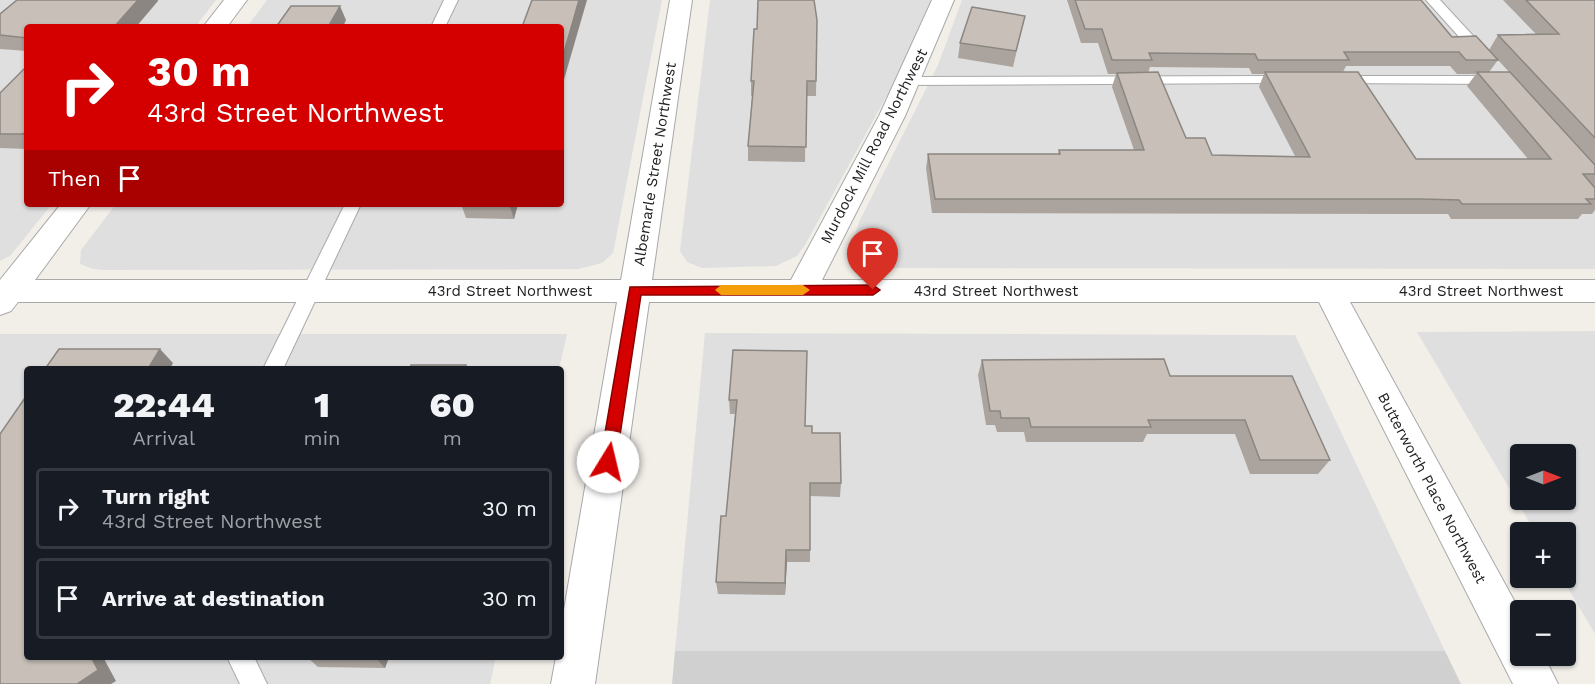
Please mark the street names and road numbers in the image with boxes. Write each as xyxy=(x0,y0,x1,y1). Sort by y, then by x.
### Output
street label: Murdock Mill Road Northwest xyxy=(817,45,931,246)
street label: Albemarle Street Northwest xyxy=(630,60,680,267)
street label: 43rd Street Northwest xyxy=(428,282,593,300)
street label: 43rd Street Northwest xyxy=(914,282,1079,300)
street label: 43rd Street Northwest xyxy=(1399,282,1564,300)
street label: Butterworth Place Northwest xyxy=(1374,389,1490,587)

